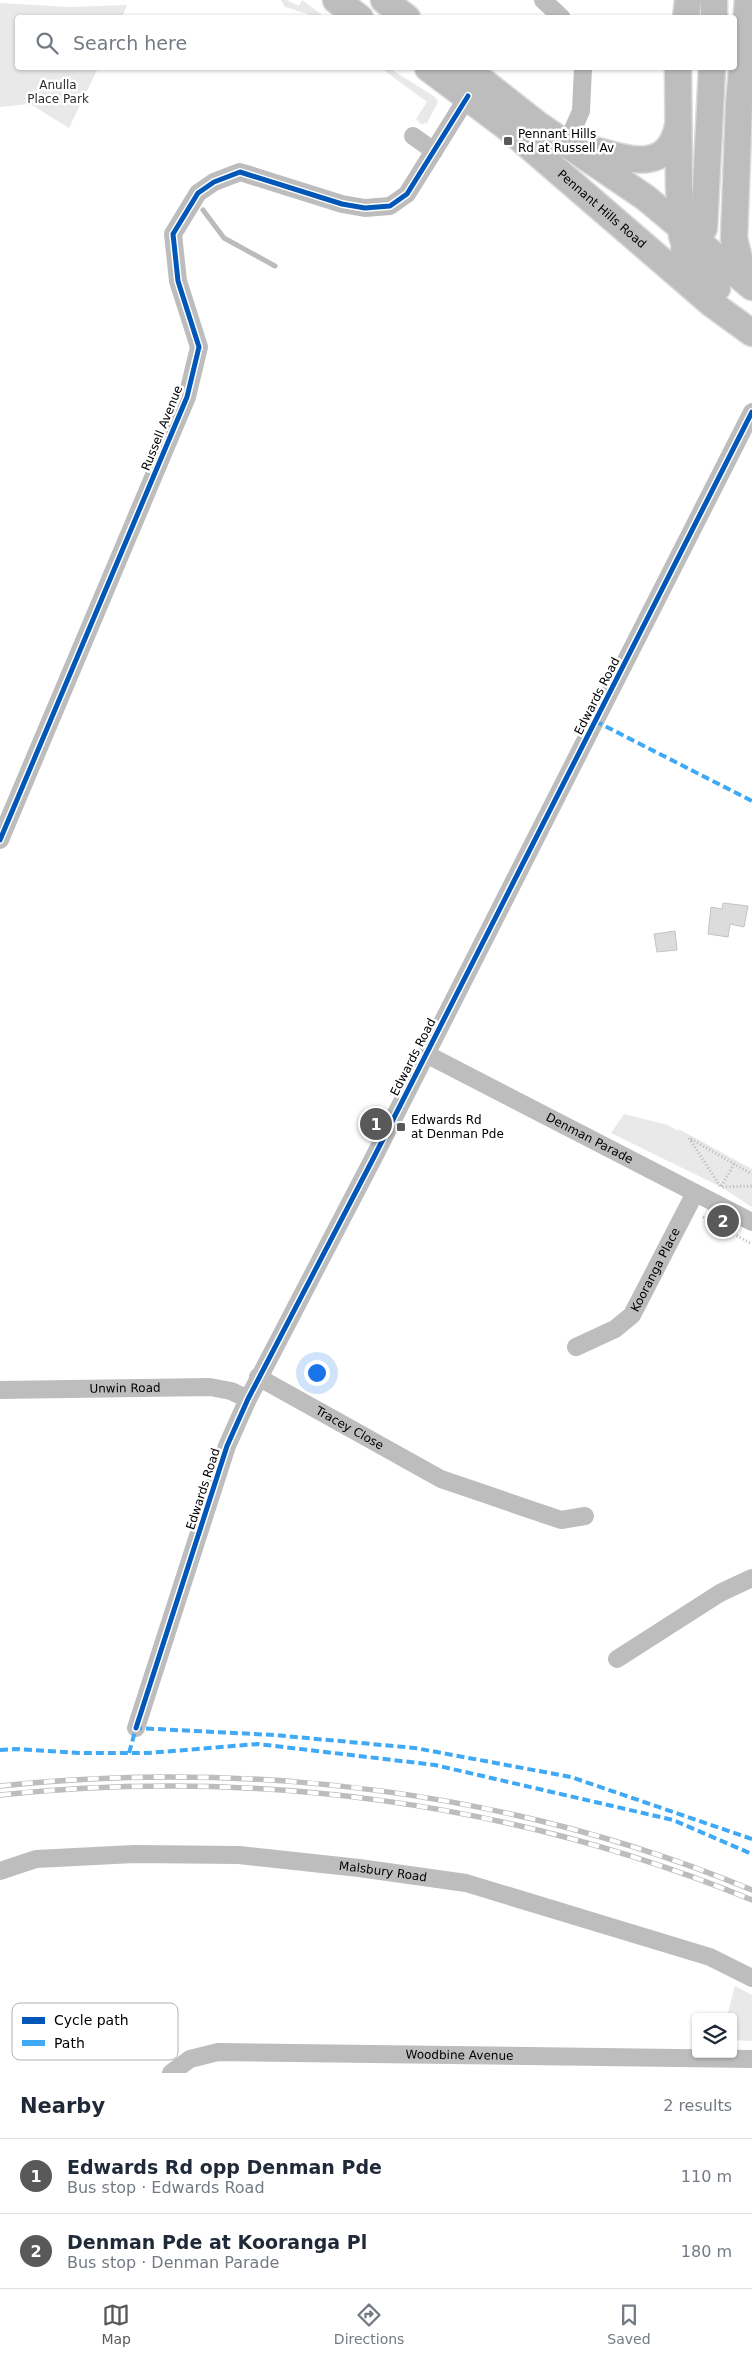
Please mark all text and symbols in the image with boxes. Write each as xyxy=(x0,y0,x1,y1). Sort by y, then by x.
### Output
search box xyxy=(15,15,737,70)
icon: search xyxy=(33,29,61,57)
text: Search here xyxy=(73,32,187,54)
park label: Anulla Place Park xyxy=(27,78,89,106)
place label: Pennant Hills Rd at Russell Av xyxy=(518,127,614,155)
marker: Pennant Hills Rd at Russell Av xyxy=(502,135,514,147)
street label: Pennant Hills Road xyxy=(555,167,649,251)
street label: Russell Avenue xyxy=(139,383,185,473)
street label: Edwards Road xyxy=(571,655,623,737)
street label: Edwards Road xyxy=(387,1016,439,1098)
pin: 1 xyxy=(360,1105,392,1143)
street label: Denman Parade xyxy=(544,1110,635,1167)
place label: Edwards Rd at Denman Pde xyxy=(411,1113,504,1141)
marker: Edwards Rd at Denman Pde xyxy=(395,1121,407,1133)
pin: 2 xyxy=(707,1202,739,1240)
street label: Kooranga Place xyxy=(628,1225,683,1314)
your location xyxy=(304,1360,330,1386)
street label: Unwin Road xyxy=(89,1381,161,1396)
street label: Tracey Close xyxy=(312,1403,386,1453)
street label: Edwards Road xyxy=(183,1446,223,1532)
street label: Malsbury Road xyxy=(338,1859,428,1884)
legend xyxy=(12,2003,178,2060)
text: Cycle path xyxy=(54,2012,129,2028)
map controls xyxy=(692,2013,737,2058)
button: layers xyxy=(692,2013,737,2058)
text: Path xyxy=(54,2035,85,2051)
street label: Woodbine Avenue xyxy=(405,2047,514,2063)
text: Nearby xyxy=(20,2094,105,2118)
text: 2 results xyxy=(663,2096,732,2115)
text: Edwards Rd opp Denman Pde xyxy=(67,2156,382,2178)
text: 1 xyxy=(30,2167,42,2186)
text: 110 m xyxy=(681,2167,732,2186)
text: Bus stop · Edwards Road xyxy=(67,2178,265,2197)
text: Denman Pde at Kooranga Pl xyxy=(67,2231,367,2253)
text: 2 xyxy=(30,2242,42,2261)
text: 180 m xyxy=(681,2242,732,2261)
text: Bus stop · Denman Parade xyxy=(67,2253,279,2272)
tab: Map xyxy=(101,2301,131,2347)
tab: Directions xyxy=(334,2301,404,2347)
tab: Saved xyxy=(607,2301,651,2347)

